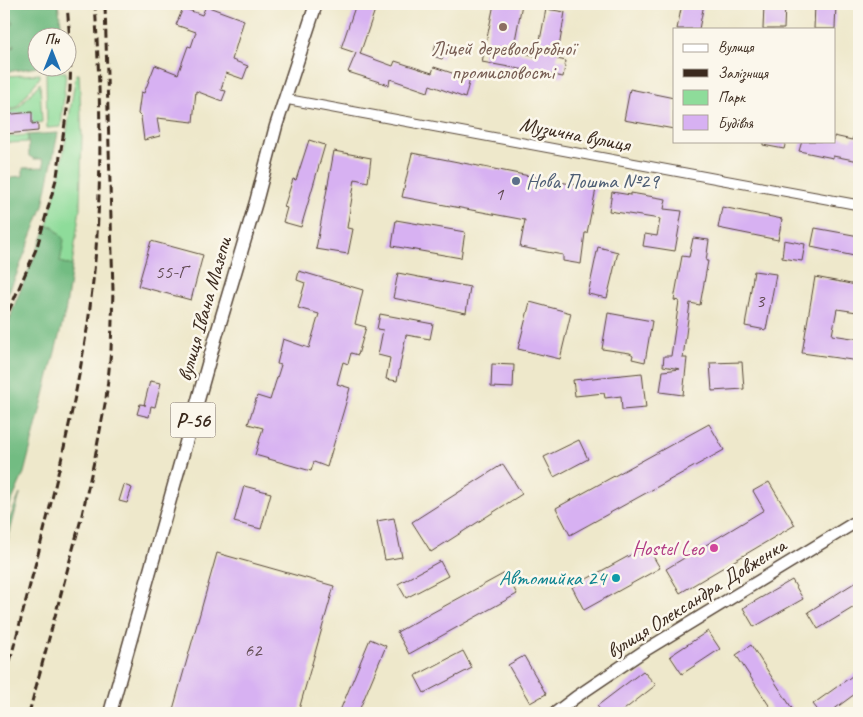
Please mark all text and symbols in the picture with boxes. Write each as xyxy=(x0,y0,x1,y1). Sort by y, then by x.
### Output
marker: Ліцей деревообробної промисловості xyxy=(497,21,509,33)
north arrow xyxy=(28,28,78,78)
legend xyxy=(673,28,836,142)
text: Пн xyxy=(45,31,60,48)
place label: Ліцей деревообробної промисловості xyxy=(431,35,579,85)
text: Вулиця xyxy=(718,38,755,57)
text: Залізниця xyxy=(718,64,769,83)
text: Парк xyxy=(718,88,746,107)
street label: Музична вулиця xyxy=(518,111,634,159)
text: Будівля xyxy=(718,114,753,133)
place label: Нова Пошта №29 xyxy=(526,168,660,194)
marker: Нова Пошта №29 xyxy=(510,175,522,187)
house number: 1 xyxy=(495,182,505,206)
street label: вулиця Івана Мазепи xyxy=(171,232,238,384)
house number: 55-Г xyxy=(155,260,191,284)
house number: 3 xyxy=(756,289,766,313)
road number: Р-56 xyxy=(170,402,216,438)
street label: вулиця Олександра Довженка xyxy=(601,531,793,664)
place label: Hostel Leo xyxy=(632,535,706,561)
marker: Hostel Leo xyxy=(708,542,720,554)
place label: Автомийка 24 xyxy=(499,565,609,591)
marker: Автомийка 24 xyxy=(610,572,622,584)
house number: 62 xyxy=(244,638,263,662)

